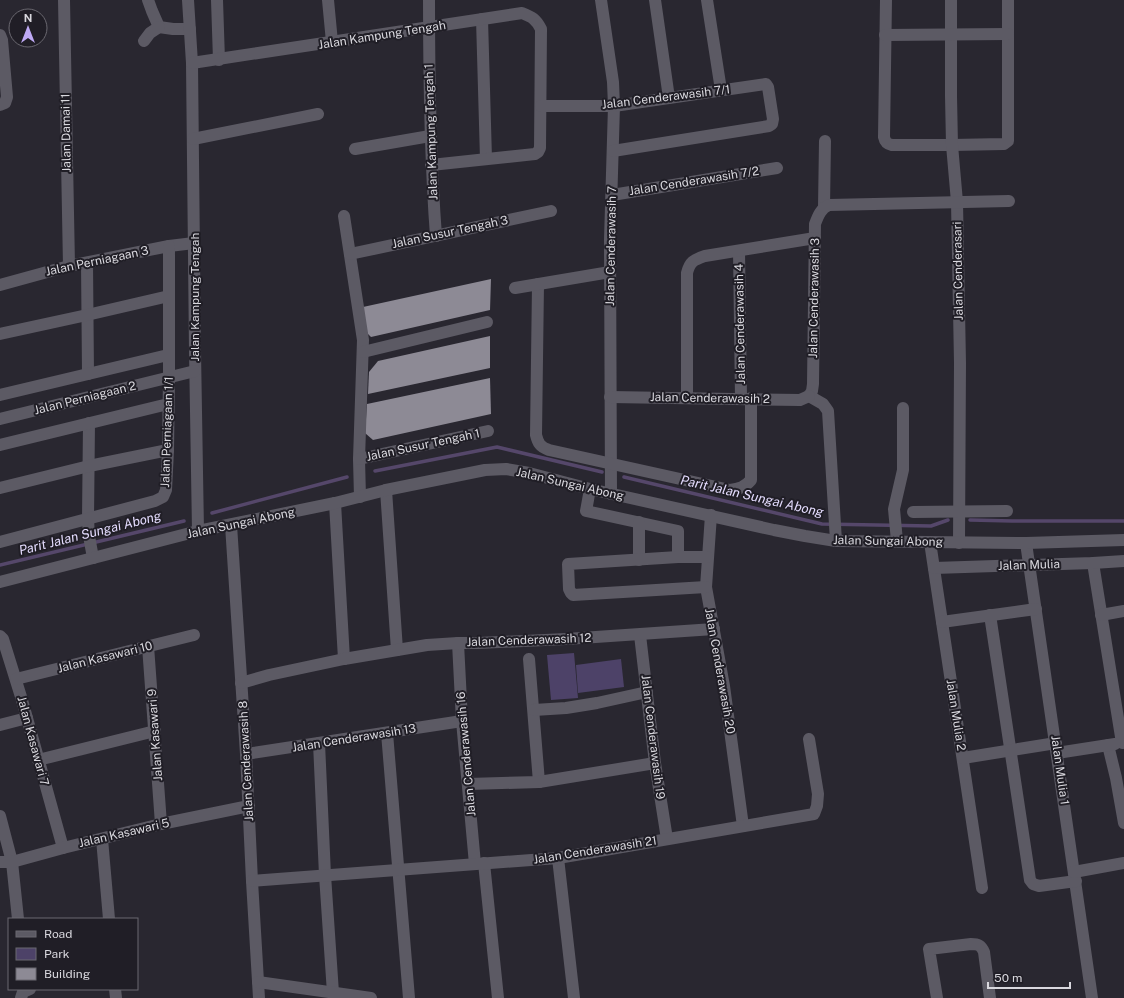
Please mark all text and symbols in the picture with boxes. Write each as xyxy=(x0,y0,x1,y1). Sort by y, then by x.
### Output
north arrow xyxy=(8,8,48,48)
text: N xyxy=(24,12,32,24)
street label: Jalan Kampung Tengah xyxy=(317,18,447,52)
street label: Jalan Kampung Tengah 1 xyxy=(422,64,440,200)
street label: Jalan Cenderawasih 7/1 xyxy=(601,82,731,112)
street label: Jalan Damai 11 xyxy=(58,93,74,173)
street label: Jalan Cenderawasih 7/2 xyxy=(628,164,760,198)
street label: Jalan Cenderawasih 7 xyxy=(603,186,619,306)
street label: Jalan Susur Tengah 3 xyxy=(391,213,509,251)
street label: Jalan Cenderasari xyxy=(950,222,966,320)
street label: Jalan Kampung Tengah xyxy=(188,233,202,361)
street label: Jalan Cenderawasih 3 xyxy=(806,238,822,358)
street label: Jalan Perniagaan 3 xyxy=(44,243,150,279)
street label: Jalan Cenderawasih 4 xyxy=(732,263,748,384)
street label: Jalan Perniagaan 1/1 xyxy=(158,376,176,488)
street label: Jalan Perniagaan 2 xyxy=(33,379,137,417)
street label: Jalan Cenderawasih 2 xyxy=(650,390,770,406)
street label: Jalan Susur Tengah 1 xyxy=(365,426,481,464)
street label: Jalan Sungai Abong xyxy=(515,465,625,503)
water label: Parit Jalan Sungai Abong xyxy=(679,472,825,520)
street label: Jalan Sungai Abong xyxy=(186,505,296,541)
water label: Parit Jalan Sungai Abong xyxy=(17,508,163,558)
street label: Jalan Sungai Abong xyxy=(833,533,943,549)
street label: Jalan Mulia xyxy=(998,557,1060,573)
street label: Jalan Cenderawasih 20 xyxy=(702,607,738,735)
street label: Jalan Cenderawasih 12 xyxy=(466,631,592,649)
street label: Jalan Kasawari 10 xyxy=(56,638,154,676)
street label: Jalan Cenderawasih 19 xyxy=(638,674,668,800)
street label: Jalan Mulia 2 xyxy=(943,678,969,752)
street label: Jalan Kasawari 9 xyxy=(145,688,165,782)
street label: Jalan Cenderawasih 16 xyxy=(454,691,478,817)
street label: Jalan Kasawari 7 xyxy=(14,695,52,787)
street label: Jalan Cenderawasih 8 xyxy=(236,700,256,822)
street label: Jalan Cenderawasih 13 xyxy=(291,721,417,755)
street label: Jalan Mulia 1 xyxy=(1048,734,1072,806)
street label: Jalan Kasawari 5 xyxy=(77,816,171,850)
street label: Jalan Cenderawasih 21 xyxy=(532,833,658,867)
legend xyxy=(8,918,138,990)
text: Road xyxy=(44,927,72,941)
text: Park xyxy=(44,947,70,961)
scale bar xyxy=(988,964,1070,990)
text: Building xyxy=(44,967,90,981)
text: 50 m xyxy=(994,971,1022,985)

